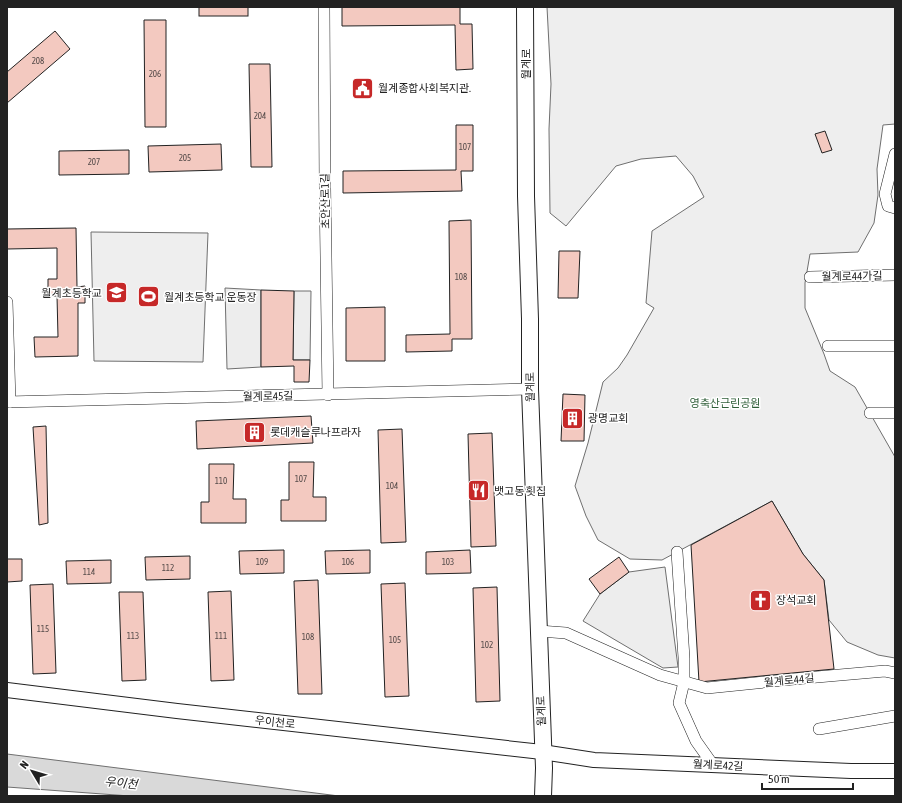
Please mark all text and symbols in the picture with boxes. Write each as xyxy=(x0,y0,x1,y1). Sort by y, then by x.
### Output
street label: 월계로 xyxy=(520,49,532,79)
house number: 208 xyxy=(32,56,44,66)
house number: 206 xyxy=(149,69,161,79)
public building icon: 월계종합사회복지관. xyxy=(349,75,375,101)
place label: 월계종합사회복지관. xyxy=(378,82,471,94)
house number: 204 xyxy=(254,111,266,121)
house number: 107 xyxy=(459,142,471,152)
house number: 205 xyxy=(179,153,191,163)
house number: 207 xyxy=(88,157,100,167)
street label: 초안산로1길 xyxy=(319,173,331,229)
street label: 월계로44가길 xyxy=(821,269,883,283)
house number: 108 xyxy=(455,272,467,282)
school or university icon: 월계초등학교 xyxy=(104,280,130,306)
sports icon: 월계초등학교 운동장 xyxy=(136,284,162,310)
place label: 월계초등학교 xyxy=(41,287,102,299)
place label: 월계초등학교 운동장 xyxy=(164,291,257,303)
street label: 월계로 xyxy=(524,372,536,402)
street label: 월계로45길 xyxy=(242,390,294,402)
park label: 영축산근린공원 xyxy=(690,397,760,409)
building icon: 광명교회 xyxy=(560,405,586,431)
place label: 광명교회 xyxy=(588,412,628,424)
building icon: 롯데캐슬루나프라자 xyxy=(241,419,267,445)
place label: 롯데캐슬루나프라자 xyxy=(270,426,361,438)
house number: 107 xyxy=(295,474,307,484)
house number: 110 xyxy=(215,476,227,486)
restaurant icon: 뱃고동 횟집 xyxy=(466,478,492,504)
house number: 104 xyxy=(386,481,398,491)
place label: 뱃고동 횟집 xyxy=(494,485,546,497)
house number: 109 xyxy=(256,557,268,567)
house number: 106 xyxy=(342,557,354,567)
house number: 103 xyxy=(442,557,454,567)
house number: 112 xyxy=(162,563,174,573)
house number: 114 xyxy=(83,567,95,577)
church icon: 장석교회 xyxy=(747,587,773,613)
place label: 장석교회 xyxy=(776,594,816,606)
house number: 115 xyxy=(37,624,49,634)
house number: 113 xyxy=(127,631,139,641)
house number: 111 xyxy=(215,631,227,641)
house number: 108 xyxy=(302,632,314,642)
house number: 105 xyxy=(389,635,401,645)
house number: 102 xyxy=(481,640,493,650)
street label: 월계로44길 xyxy=(763,671,815,689)
street label: 월계로 xyxy=(534,696,548,726)
street label: 우이천로 xyxy=(254,714,296,730)
north arrow xyxy=(12,751,52,791)
street label: 월계로42길 xyxy=(692,758,744,772)
text: N xyxy=(17,759,31,771)
scale bar xyxy=(762,765,853,791)
text: 50 m xyxy=(768,772,790,786)
water label: 우이천 xyxy=(104,774,140,792)

